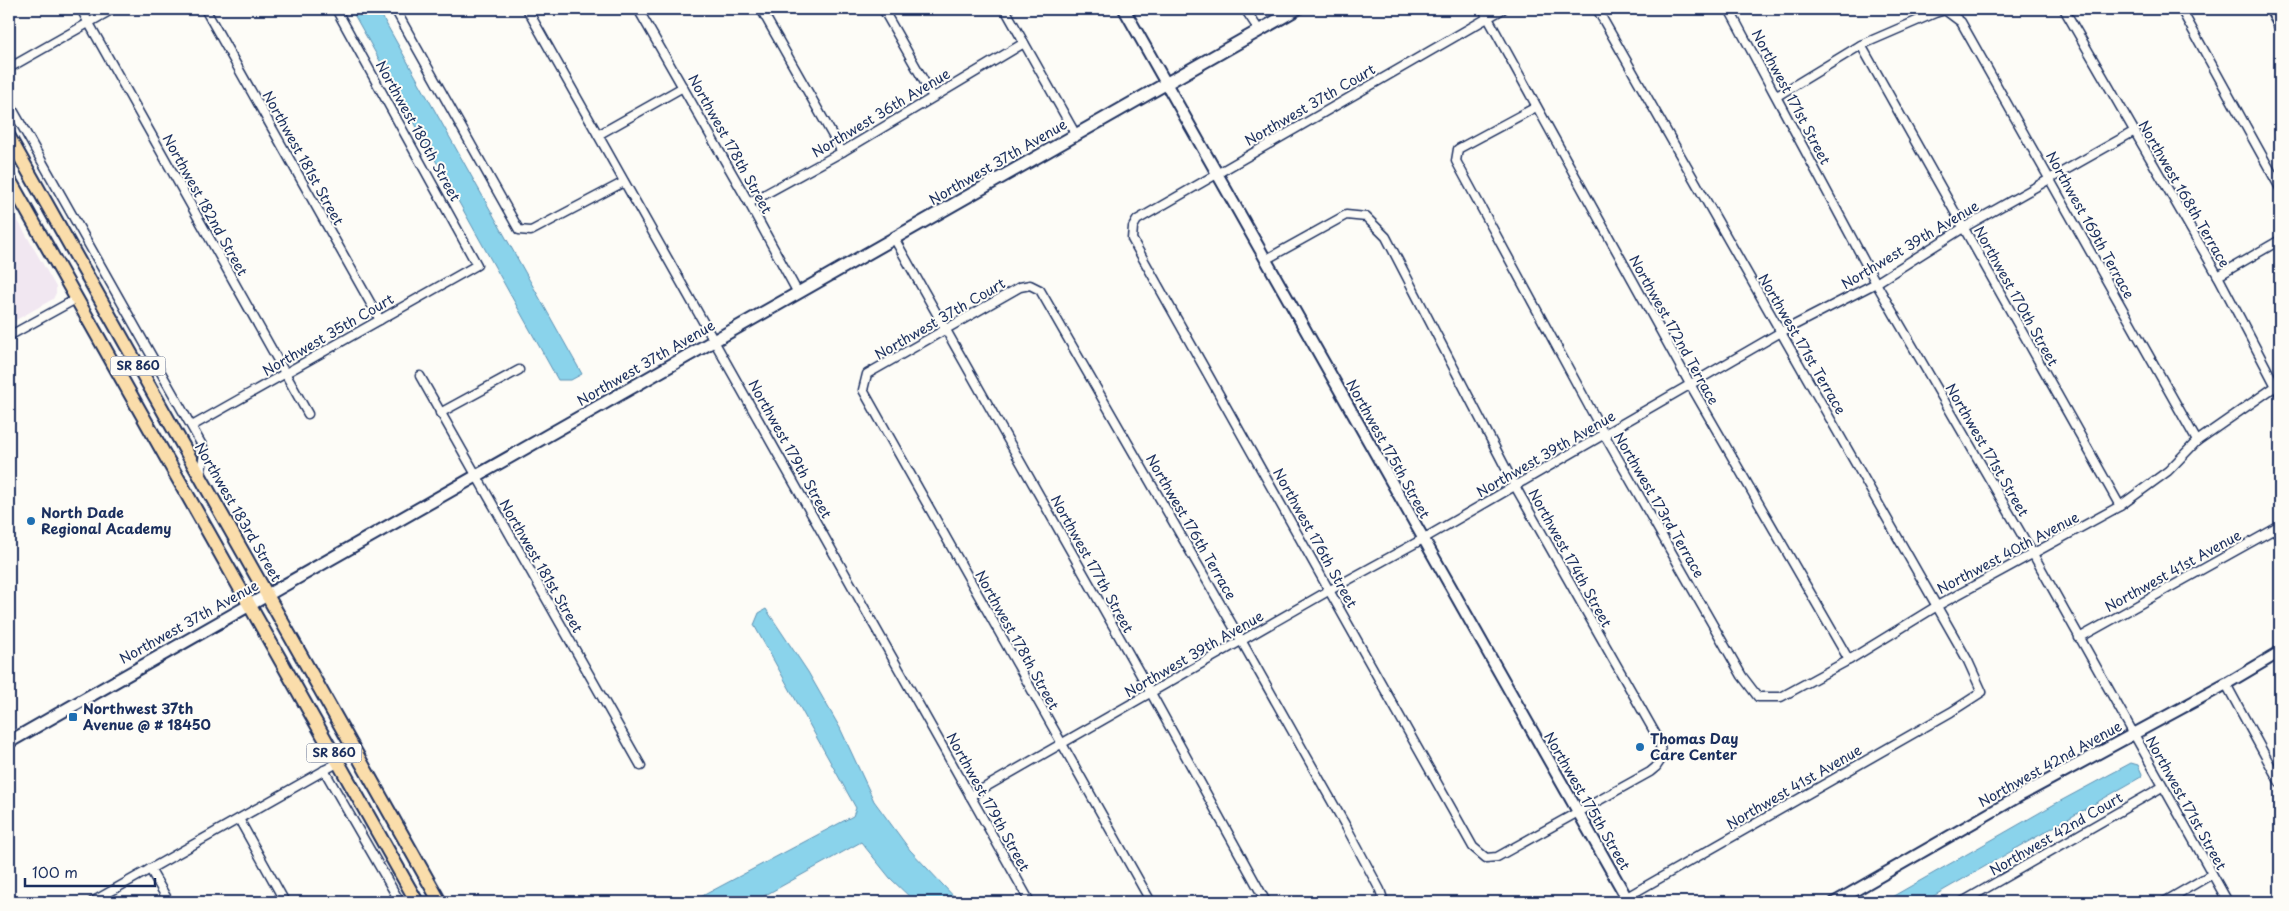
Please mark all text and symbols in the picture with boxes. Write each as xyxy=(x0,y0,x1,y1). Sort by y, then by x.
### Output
street label: Northwest 171st Street xyxy=(1747,25,1836,168)
street label: Northwest 180th Street xyxy=(371,57,466,205)
street label: Northwest 37th Court xyxy=(1240,58,1379,151)
street label: Northwest 36th Avenue xyxy=(808,63,954,162)
street label: Northwest 178th Street xyxy=(683,70,778,218)
street label: Northwest 181st Street xyxy=(258,87,349,229)
street label: Northwest 37th Avenue xyxy=(925,113,1071,210)
street label: Northwest 168th Terrace xyxy=(2134,116,2235,271)
street label: Northwest 182nd Street xyxy=(158,130,253,280)
street label: Northwest 169th Terrace xyxy=(2041,147,2140,302)
street label: Northwest 39th Avenue xyxy=(1837,195,1983,294)
street label: Northwest 170th Street xyxy=(1969,222,2064,370)
street label: Northwest 172nd Terrace xyxy=(1624,251,1724,409)
street label: Northwest 171st Terrace xyxy=(1753,269,1851,418)
street label: Northwest 37th Court xyxy=(870,272,1009,365)
street label: Northwest 35th Court xyxy=(258,288,398,381)
street label: Northwest 37th Avenue xyxy=(573,314,719,411)
road number: SR 860 xyxy=(110,356,166,376)
street label: Northwest 175th Street xyxy=(1341,375,1436,522)
street label: Northwest 179th Street xyxy=(744,376,838,522)
street label: Northwest 171st Street xyxy=(1941,379,2034,520)
street label: Northwest 39th Avenue xyxy=(1472,405,1619,502)
street label: Northwest 173rd Terrace xyxy=(1609,428,1710,582)
street label: Northwest 183rd Street xyxy=(190,438,287,586)
street label: Northwest 176th Terrace xyxy=(1141,450,1242,603)
street label: Northwest 176th Street xyxy=(1268,464,1363,612)
street label: Northwest 174th Street xyxy=(1524,485,1617,631)
street label: Northwest 177th Street xyxy=(1046,491,1139,637)
street label: Northwest 181st Street xyxy=(495,495,588,637)
place label: North Dade Regional Academy xyxy=(41,502,171,539)
street label: Northwest 40th Avenue xyxy=(1933,506,2083,599)
marker: North Dade Regional Academy xyxy=(25,515,37,527)
street label: Northwest 41st Avenue xyxy=(2101,524,2245,617)
street label: Northwest 178th Street xyxy=(970,566,1065,714)
street label: Northwest 37th Avenue xyxy=(115,574,262,669)
street label: Northwest 39th Avenue xyxy=(1120,605,1267,702)
place label: Northwest 37th Avenue @ # 18450 xyxy=(82,698,211,735)
marker: Northwest 37th Avenue @ # 18450 xyxy=(67,711,79,723)
street label: Northwest 42nd Avenue xyxy=(1974,715,2126,812)
street label: Northwest 175th Street xyxy=(1539,728,1636,874)
place label: Thomas Day Care Center xyxy=(1650,728,1738,765)
street label: Northwest 179th Street xyxy=(942,729,1036,875)
street label: Northwest 171st Street xyxy=(2141,732,2232,874)
street label: Northwest 41st Avenue xyxy=(1722,739,1866,834)
marker: Thomas Day Care Center xyxy=(1634,741,1646,753)
road number: SR 860 xyxy=(306,744,362,762)
street label: Northwest 42nd Court xyxy=(1985,787,2127,880)
scale bar xyxy=(25,856,155,888)
text: 100 m xyxy=(32,860,78,883)

